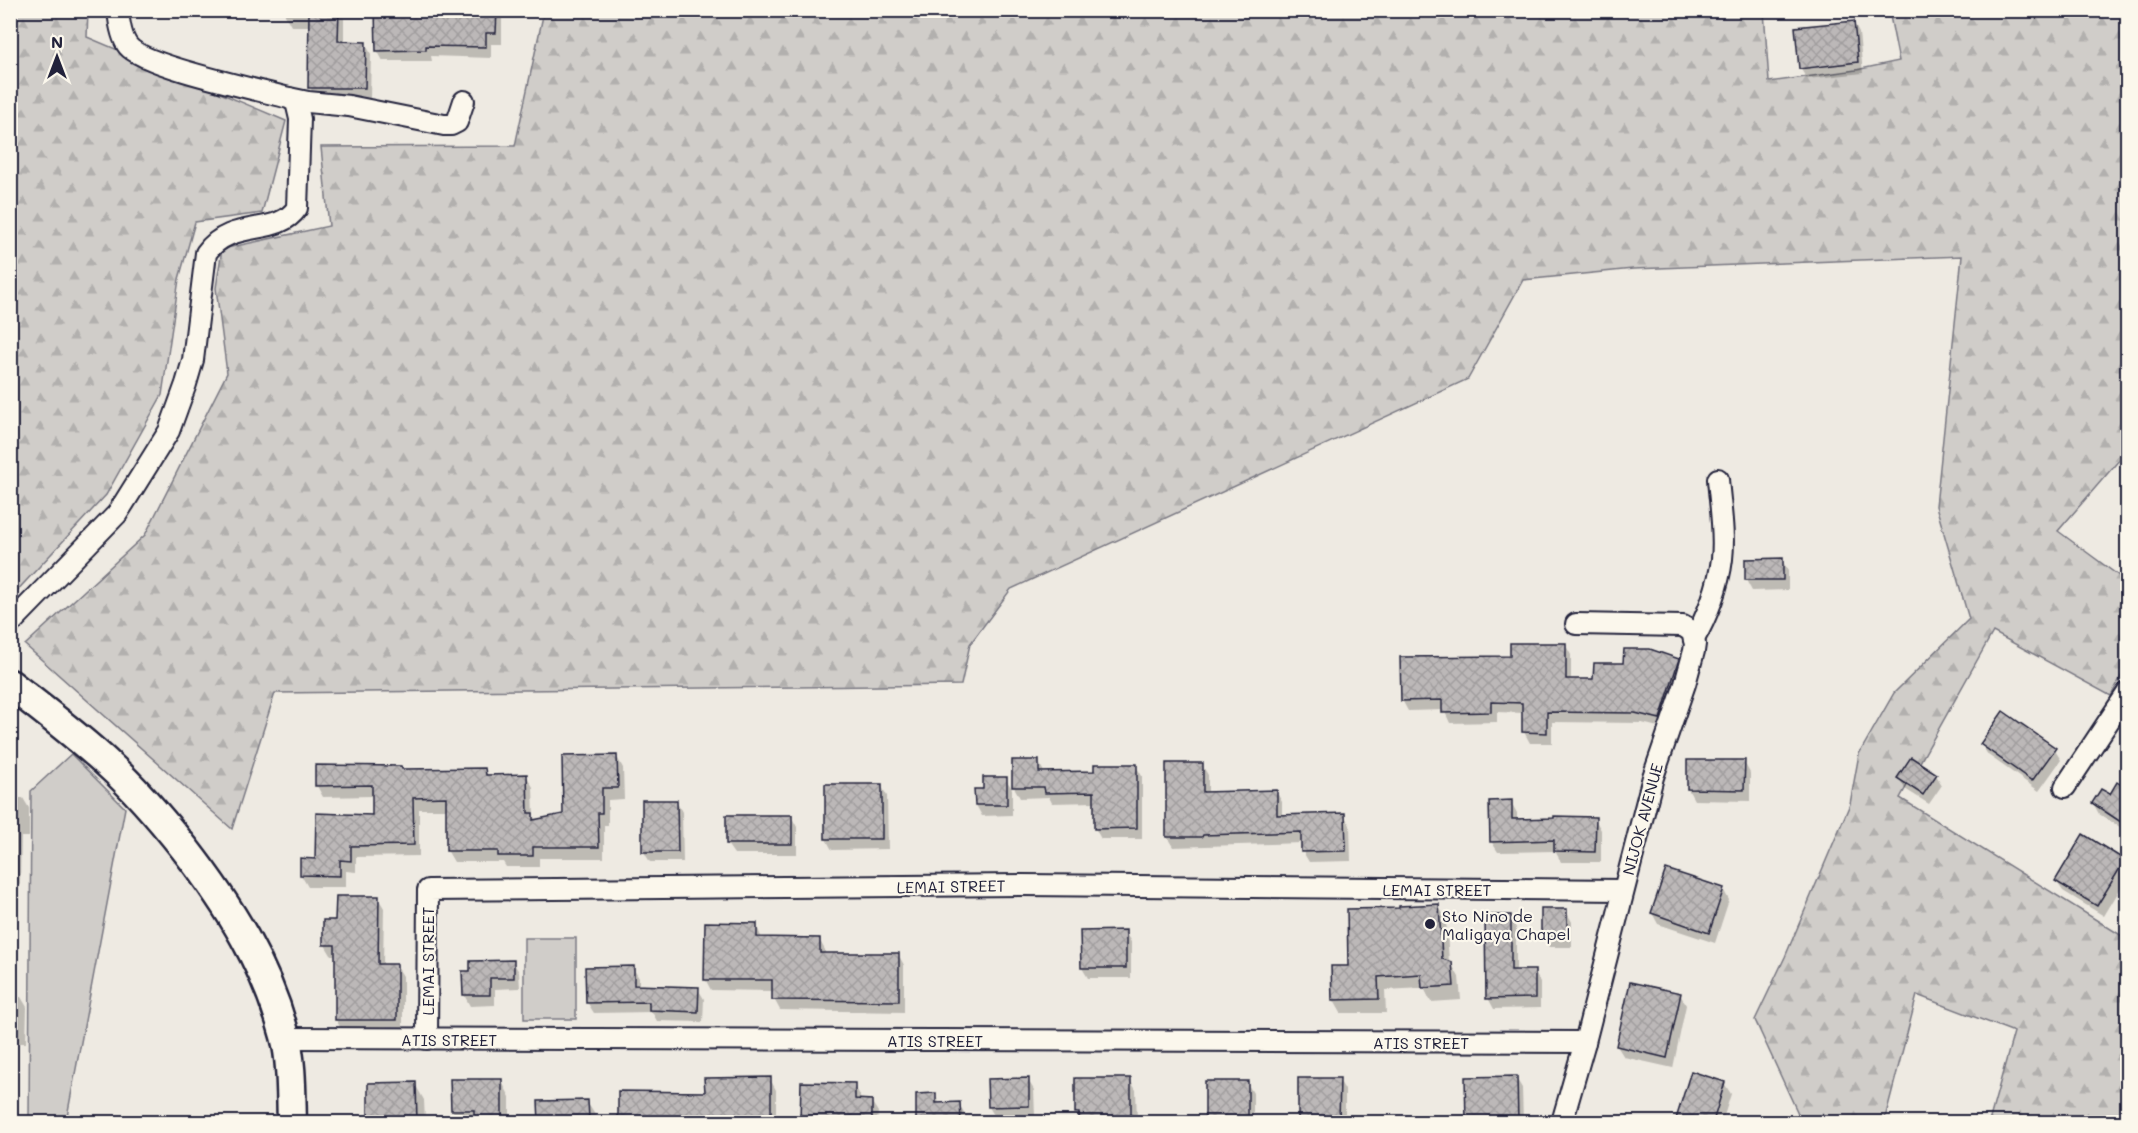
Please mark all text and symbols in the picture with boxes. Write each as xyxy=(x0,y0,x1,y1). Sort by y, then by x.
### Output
north arrow xyxy=(27,27,87,87)
text: N xyxy=(51,31,63,52)
street label: NIJOK AVENUE xyxy=(1617,761,1667,877)
street label: LEMAI STREET xyxy=(896,875,1006,897)
street label: LEMAI STREET xyxy=(1383,879,1492,900)
place label: Sto Nino de Maligaya Chapel xyxy=(1442,905,1571,944)
street label: LEMAI STREET xyxy=(417,906,438,1015)
marker: Sto Nino de Maligaya Chapel xyxy=(1423,917,1437,931)
street label: ATIS STREET xyxy=(401,1029,497,1050)
street label: ATIS STREET xyxy=(887,1030,983,1051)
street label: ATIS STREET xyxy=(1373,1032,1469,1053)

